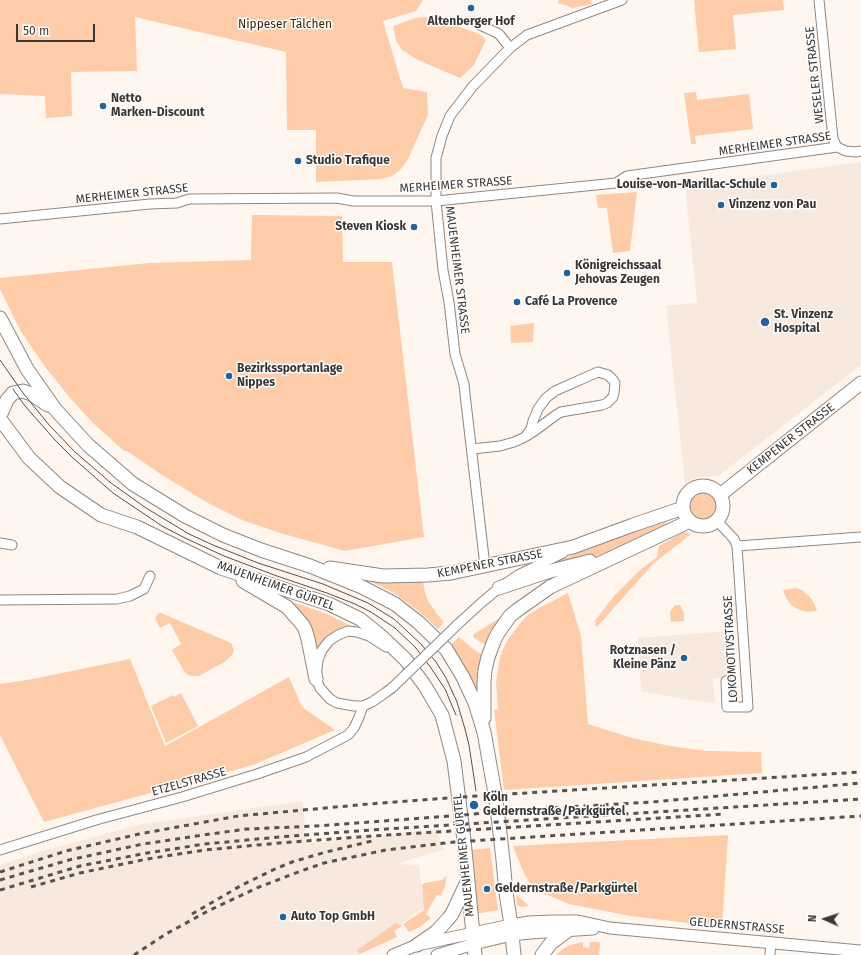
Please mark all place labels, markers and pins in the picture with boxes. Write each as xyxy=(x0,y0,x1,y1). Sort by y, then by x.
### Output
marker: Altenberger Hof xyxy=(466,3,476,13)
place label: Altenberger Hof xyxy=(428,15,514,29)
place label: Netto Marken-Discount xyxy=(111,92,205,120)
marker: Netto Marken-Discount xyxy=(98,101,108,111)
place label: Studio Trafique xyxy=(306,154,390,168)
marker: Studio Trafique xyxy=(293,156,303,166)
place label: Louise-von-Marillac-Schule xyxy=(617,178,766,192)
marker: Louise-von-Marillac-Schule xyxy=(769,180,779,190)
place label: Vinzenz von Pau xyxy=(729,198,816,212)
marker: Vinzenz von Pau xyxy=(716,200,726,210)
place label: Steven Kiosk xyxy=(335,220,406,234)
marker: Steven Kiosk xyxy=(409,222,419,232)
place label: Königreichssaal Jehovas Zeugen xyxy=(575,259,661,287)
marker: Königreichssaal Jehovas Zeugen xyxy=(562,268,572,278)
place label: Café La Provence xyxy=(525,295,617,309)
marker: Café La Provence xyxy=(512,297,522,307)
place label: St. Vinzenz Hospital xyxy=(774,308,833,336)
marker: St. Vinzenz Hospital xyxy=(759,316,771,328)
place label: Bezirkssportanlage Nippes xyxy=(237,362,343,390)
marker: Bezirkssportanlage Nippes xyxy=(224,371,234,381)
place label: Rotznasen / Kleine Pänz xyxy=(610,644,676,672)
marker: Rotznasen / Kleine Pänz xyxy=(679,653,689,663)
place label: Köln Geldernstraße/Parkgürtel xyxy=(483,791,625,819)
marker: Köln Geldernstraße/Parkgürtel xyxy=(468,799,480,811)
place label: Geldernstraße/Parkgürtel xyxy=(495,882,637,896)
marker: Geldernstraße/Parkgürtel xyxy=(482,884,492,894)
place label: Auto Top GmbH xyxy=(291,910,375,924)
marker: Auto Top GmbH xyxy=(278,912,288,922)

